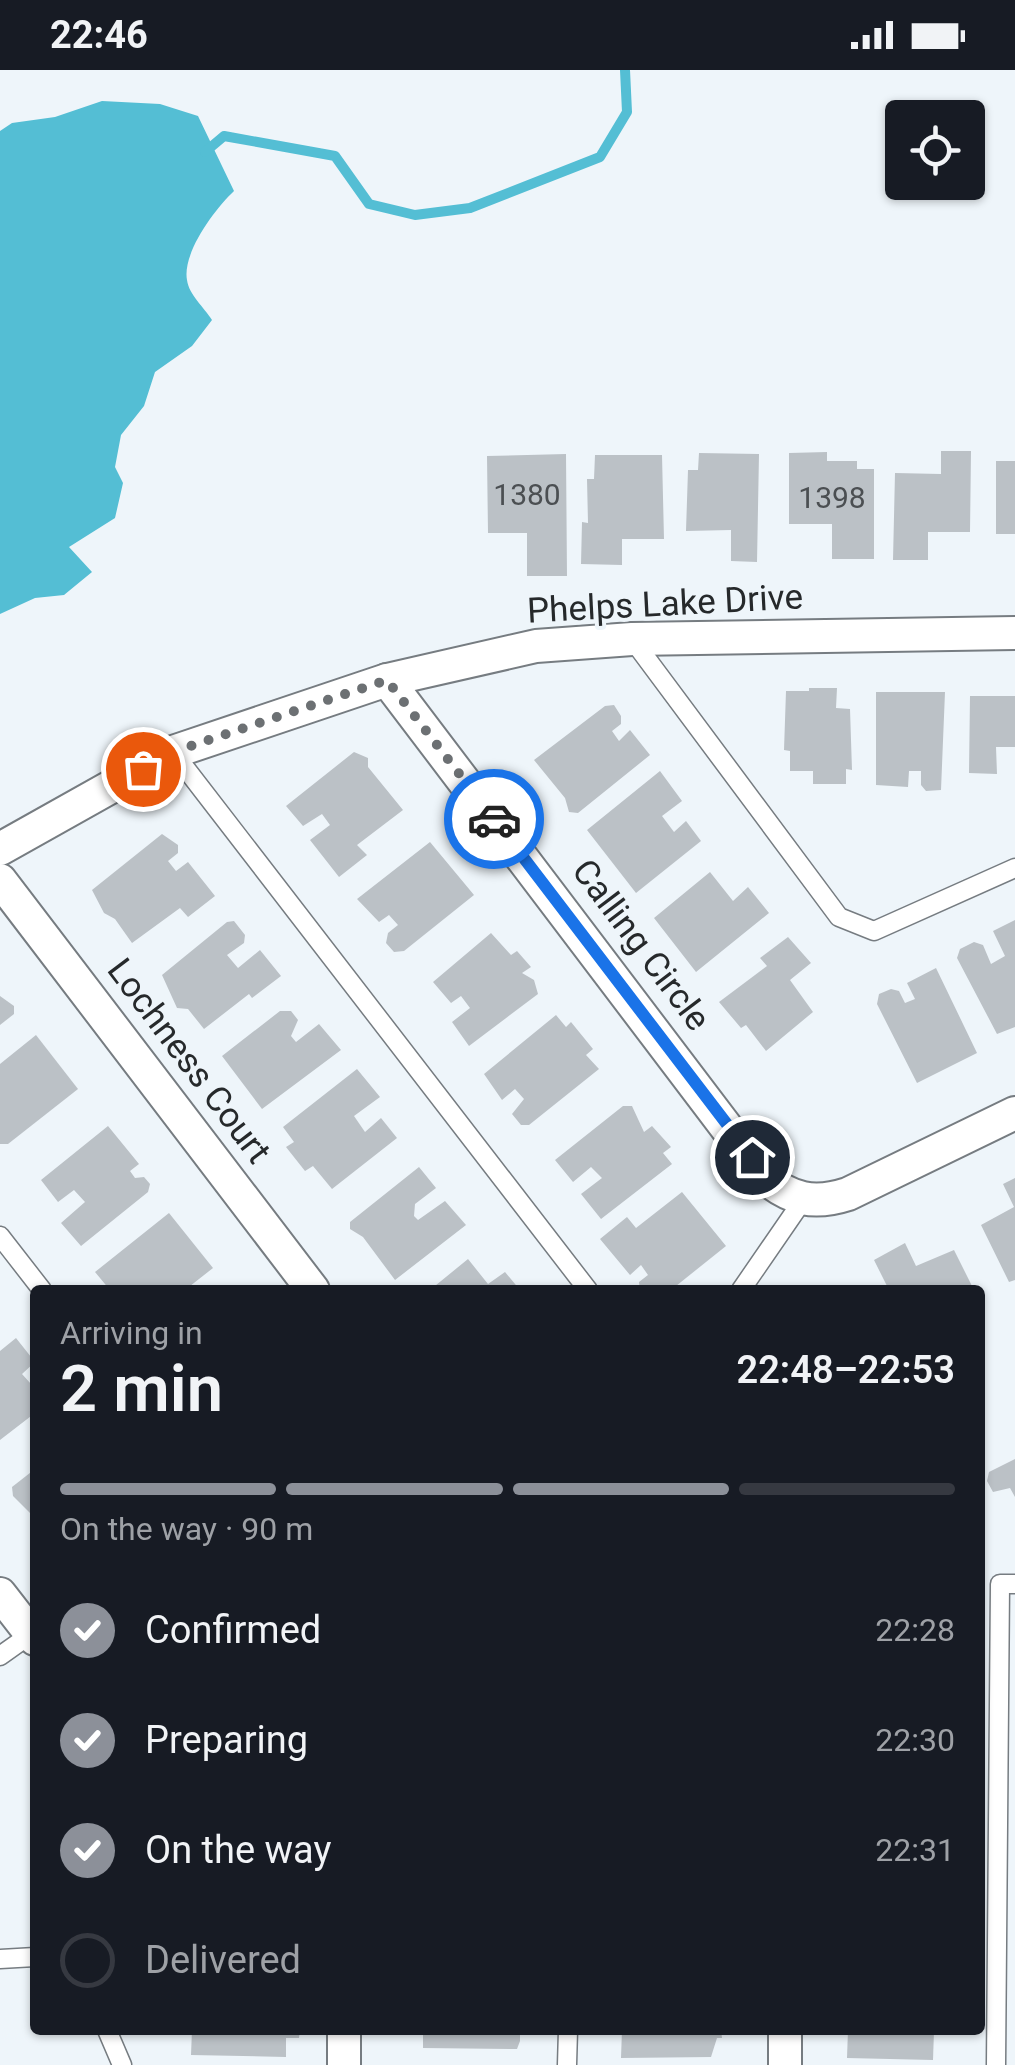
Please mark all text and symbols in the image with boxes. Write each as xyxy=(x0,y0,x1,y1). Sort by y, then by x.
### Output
text: 22:46 xyxy=(50,13,148,57)
map controls xyxy=(885,100,985,200)
button: locate xyxy=(885,100,985,200)
house number: 1380 xyxy=(493,477,561,512)
house number: 1398 xyxy=(798,480,866,515)
street label: Phelps Lake Drive xyxy=(526,576,804,632)
pin xyxy=(101,727,186,812)
icon: bag xyxy=(116,742,171,797)
courier xyxy=(444,769,544,869)
icon: car xyxy=(467,792,522,847)
street label: Calling Circle xyxy=(563,852,719,1038)
street label: Lochness Court xyxy=(99,951,279,1171)
pin xyxy=(710,1115,795,1200)
icon: home xyxy=(725,1130,780,1185)
text: Arriving in xyxy=(60,1314,203,1352)
text: 22:48–22:53 xyxy=(736,1348,955,1392)
text: 2 min xyxy=(60,1351,223,1427)
text: On the way · 90 m xyxy=(60,1510,313,1548)
icon: check xyxy=(60,1603,115,1658)
text: Confirmed xyxy=(145,1608,321,1652)
text: 22:28 xyxy=(875,1611,955,1649)
icon: check xyxy=(60,1713,115,1768)
text: Preparing xyxy=(145,1718,308,1762)
text: 22:30 xyxy=(875,1721,955,1759)
icon: check xyxy=(60,1823,115,1878)
text: On the way xyxy=(145,1828,331,1872)
text: 22:31 xyxy=(875,1831,955,1869)
text: Delivered xyxy=(145,1938,301,1982)

